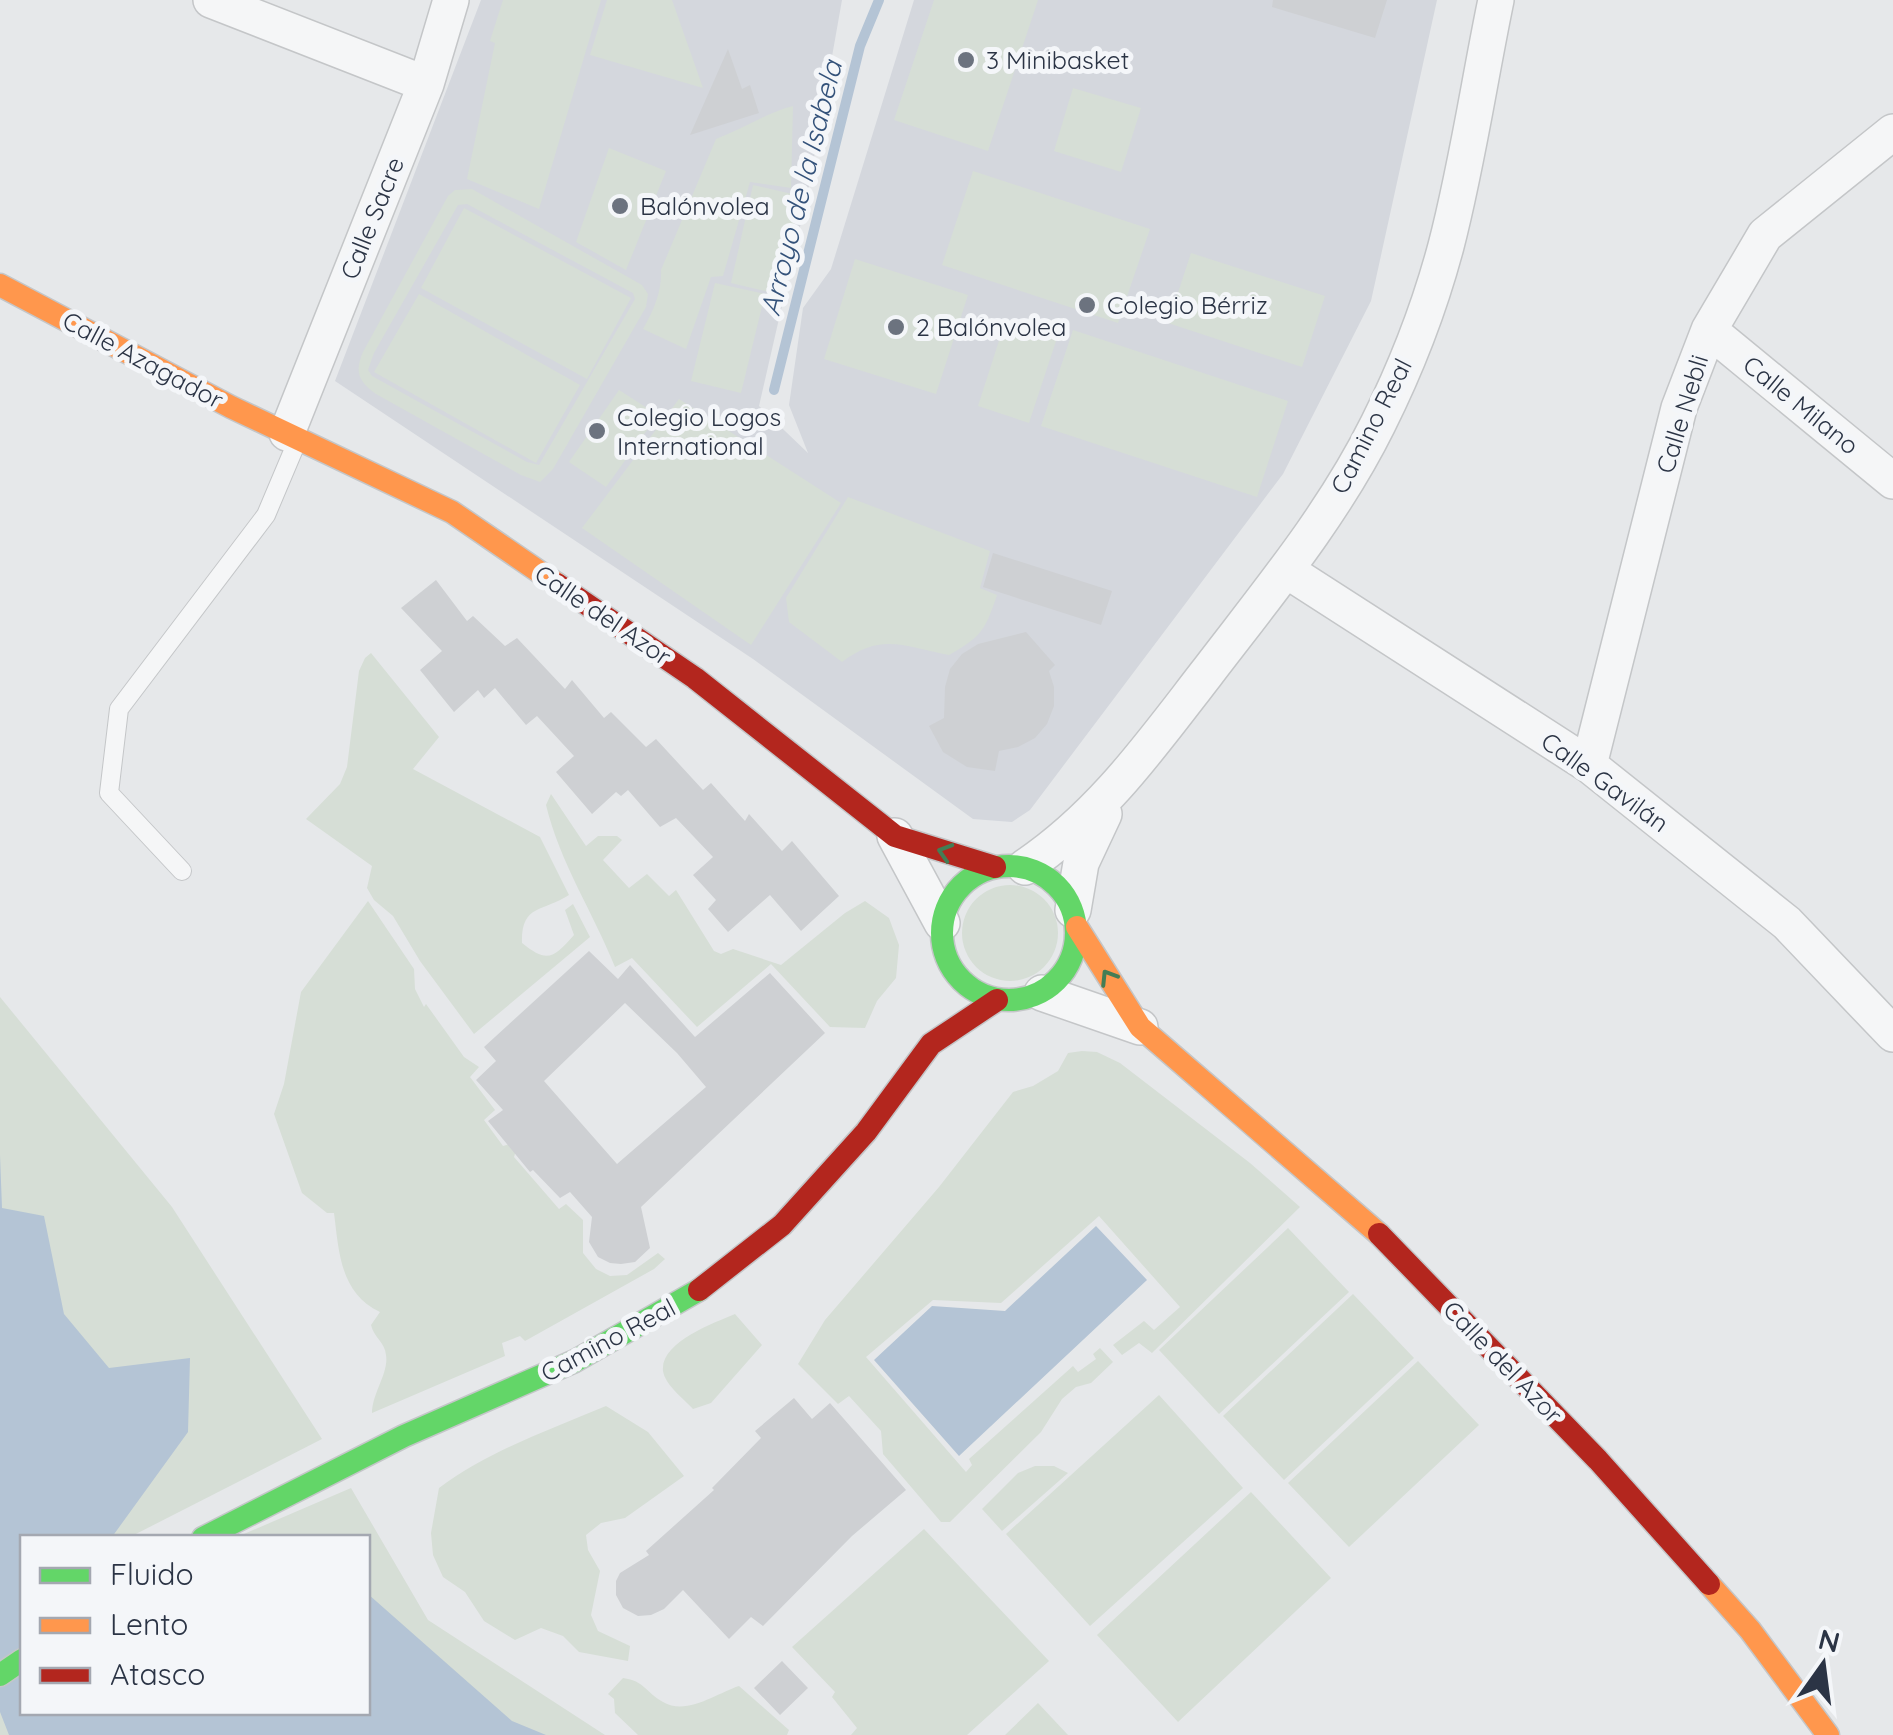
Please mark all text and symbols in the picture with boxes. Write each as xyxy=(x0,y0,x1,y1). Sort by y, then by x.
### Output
place label: 3 Minibasket xyxy=(986,44,1129,75)
marker: 3 Minibasket xyxy=(955,49,977,71)
water label: Arroyo de la Isabela xyxy=(752,55,850,319)
street label: Calle Sacre xyxy=(333,152,410,283)
place label: Balónvolea xyxy=(640,190,770,221)
marker: Balónvolea xyxy=(609,195,631,217)
place label: Colegio Bérriz xyxy=(1107,289,1268,320)
marker: Colegio Bérriz xyxy=(1076,294,1098,316)
street label: Calle Azagador xyxy=(58,304,229,415)
place label: 2 Balónvolea xyxy=(916,311,1066,342)
marker: 2 Balónvolea xyxy=(885,316,907,338)
street label: Calle Milano xyxy=(1737,348,1866,461)
street label: Calle Nebli xyxy=(1649,351,1714,477)
street label: Camino Real xyxy=(1323,353,1418,499)
place label: Colegio Logos International xyxy=(617,401,781,461)
marker: Colegio Logos International xyxy=(586,420,608,442)
street label: Calle del Azor xyxy=(529,558,678,672)
street label: Calle Gavilán xyxy=(1535,725,1675,838)
one-way arrow xyxy=(937,843,954,863)
one-way arrow xyxy=(1102,970,1121,988)
street label: Camino Real xyxy=(535,1291,680,1388)
street label: Calle del Azor xyxy=(1437,1294,1570,1430)
legend xyxy=(20,1535,370,1715)
text: Fluido xyxy=(110,1555,194,1593)
text: Lento xyxy=(110,1605,188,1643)
north arrow xyxy=(1773,1615,1873,1715)
text: N xyxy=(1815,1621,1843,1660)
text: Atasco xyxy=(110,1655,205,1693)

